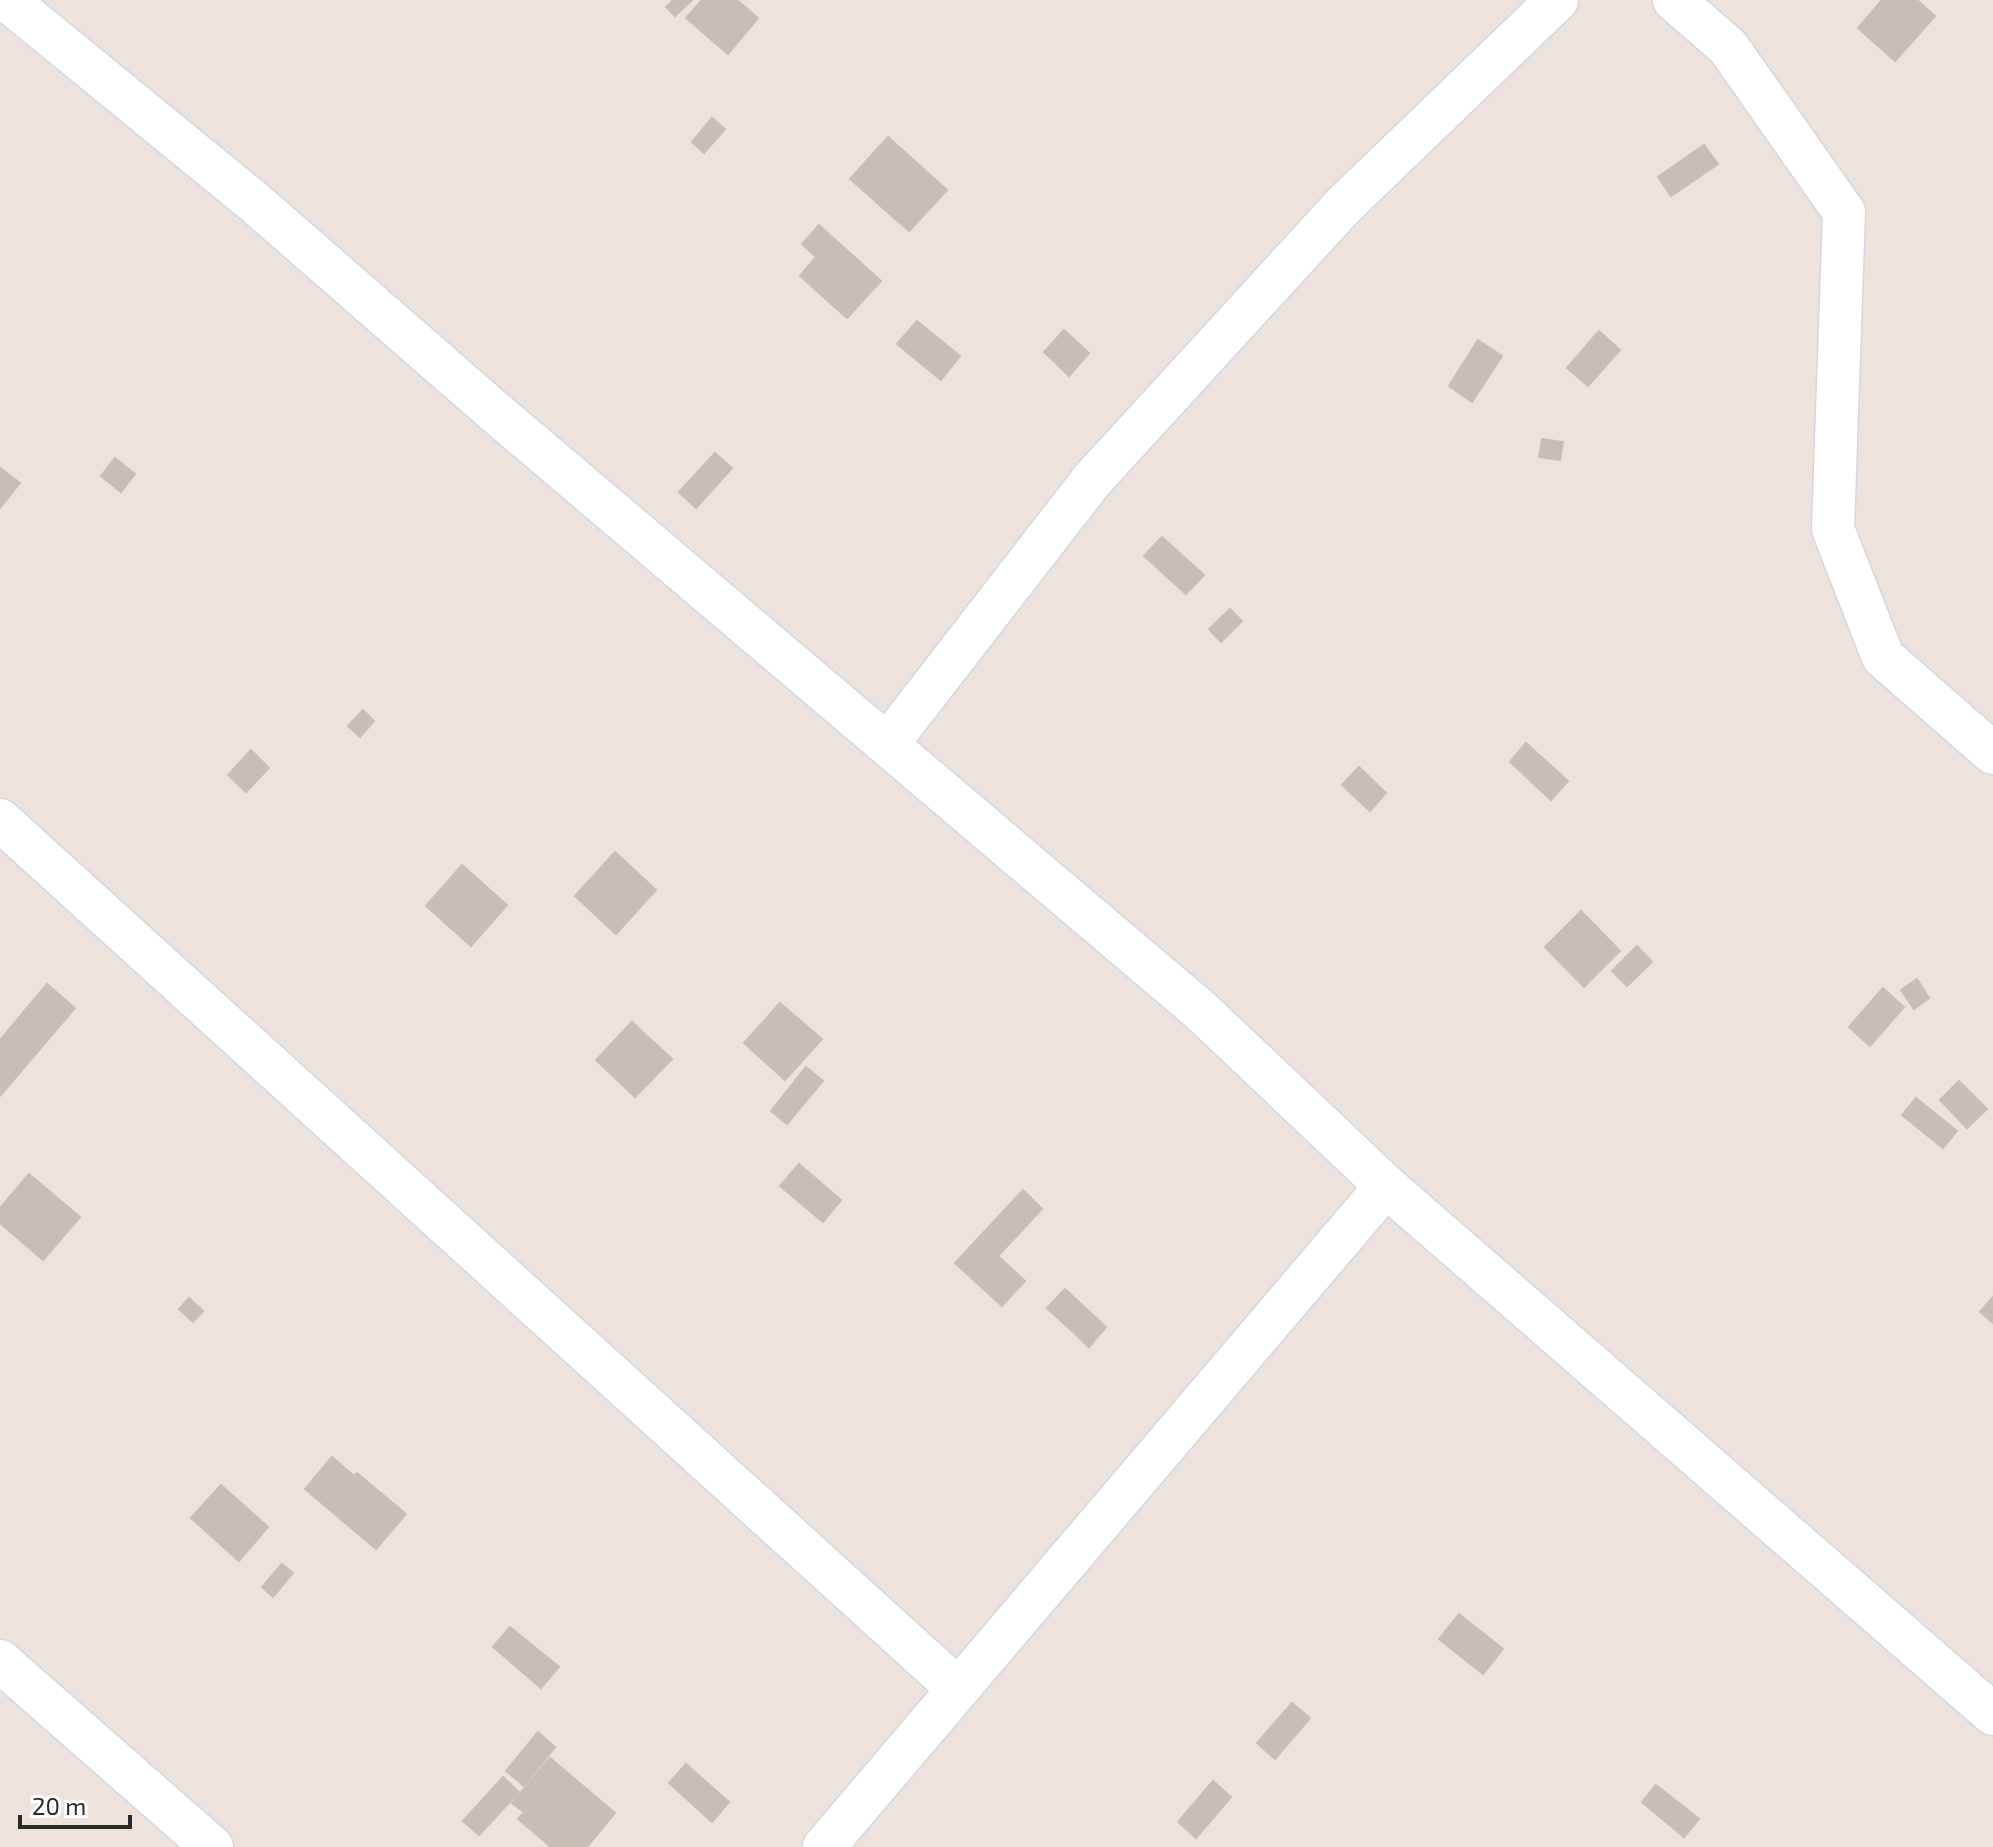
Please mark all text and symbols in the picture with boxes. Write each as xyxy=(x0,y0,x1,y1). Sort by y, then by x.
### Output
scale bar xyxy=(20,1779,130,1829)
text: 20 m xyxy=(32,1791,86,1820)

